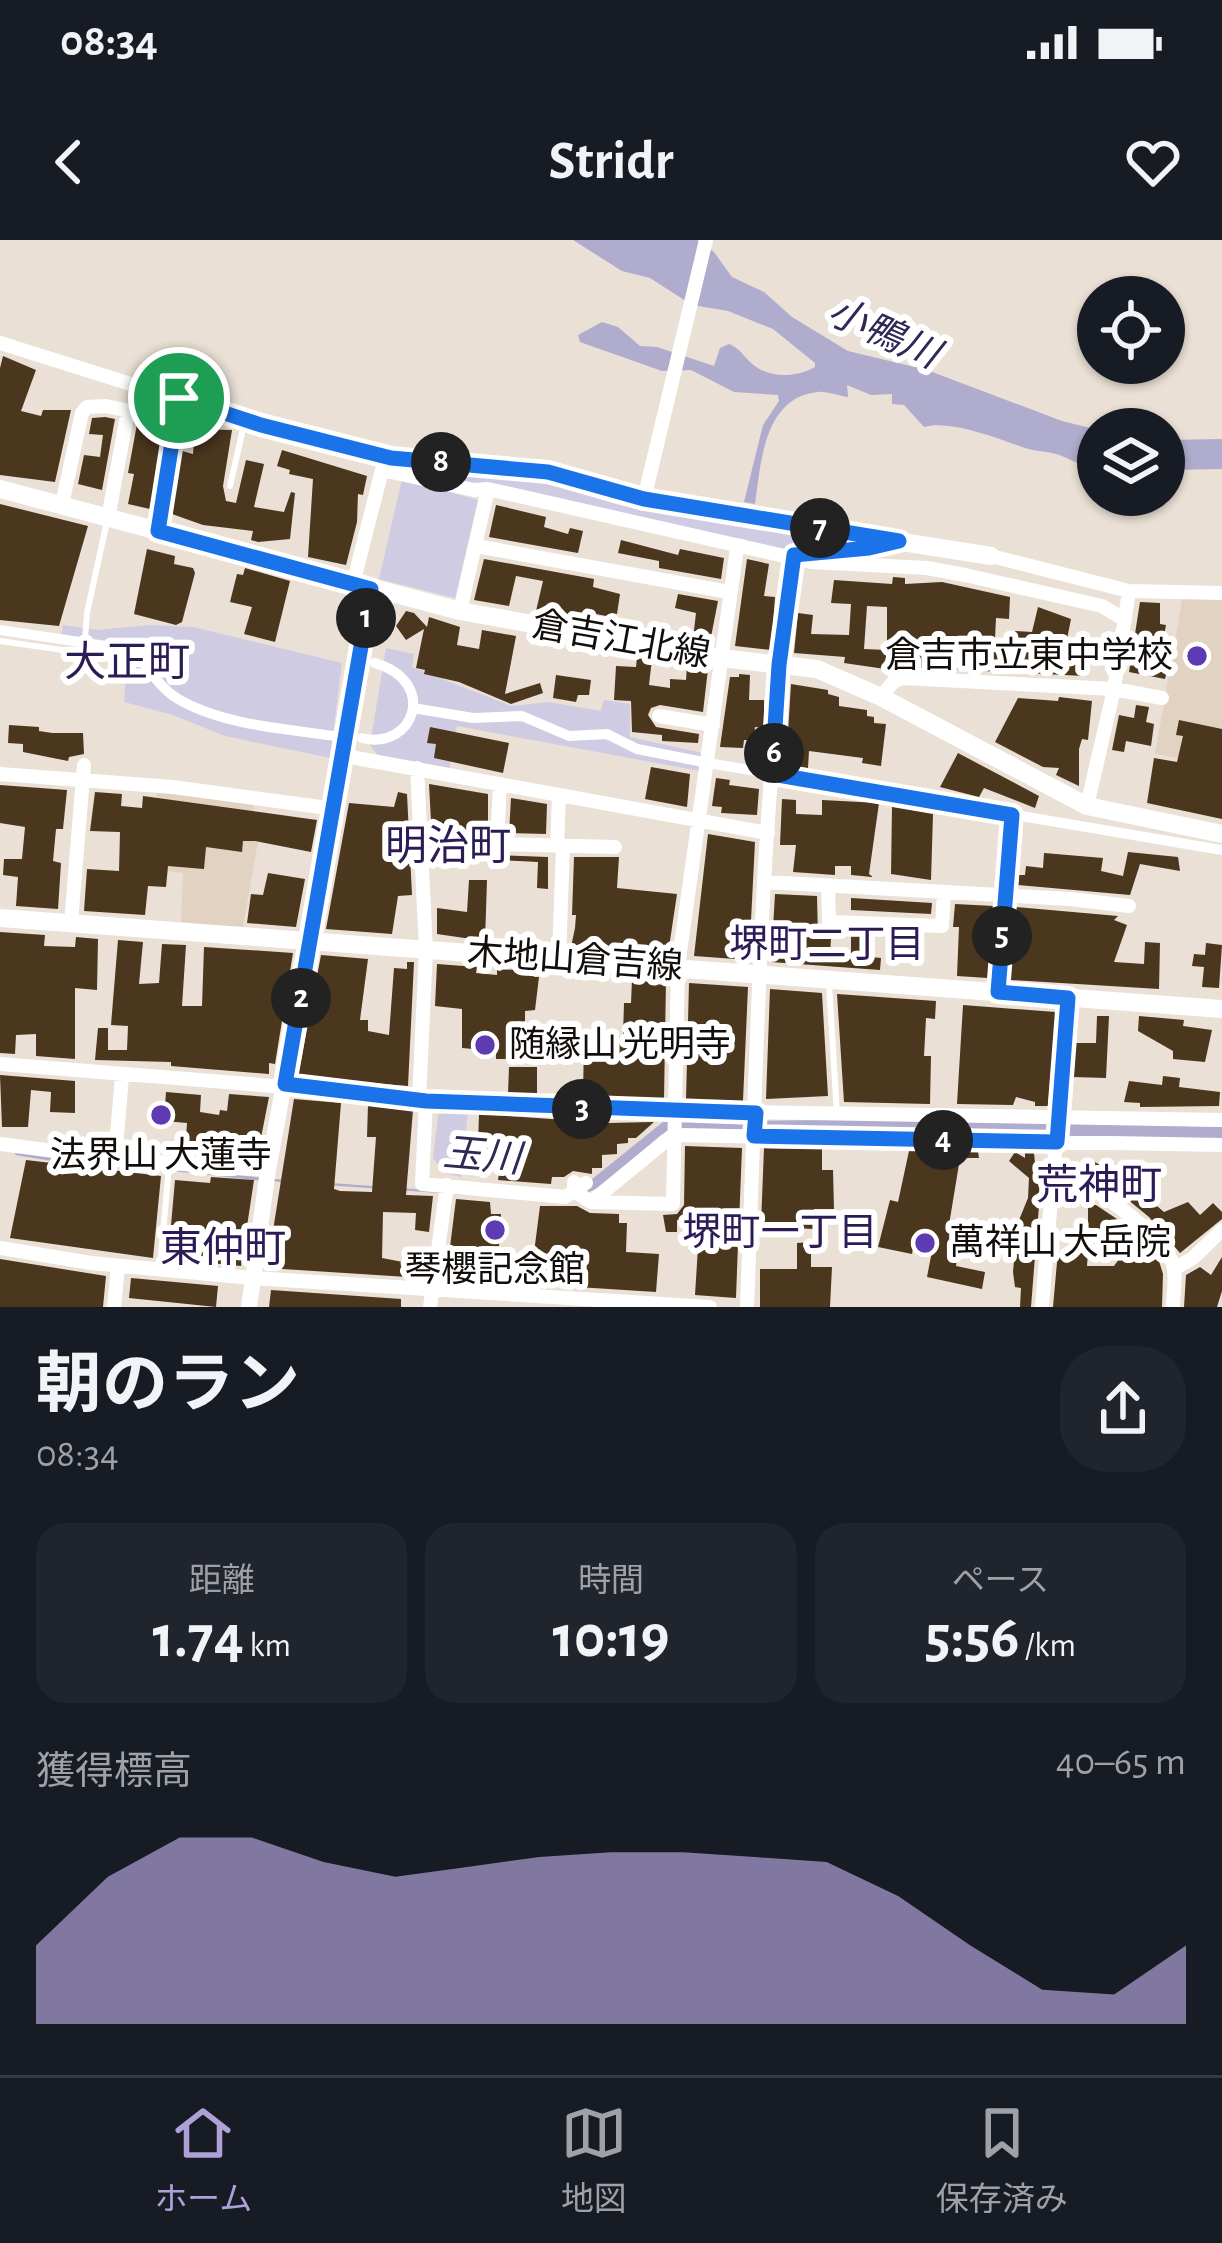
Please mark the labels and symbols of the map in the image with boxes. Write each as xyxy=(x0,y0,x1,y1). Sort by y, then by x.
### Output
water label: 小鴨川 xyxy=(822,291,949,377)
pin xyxy=(128,347,230,449)
pin: 8 xyxy=(411,432,471,492)
pin: 7 xyxy=(790,498,850,558)
pin: 1 xyxy=(336,588,396,648)
street label: 倉吉江北線 xyxy=(529,605,713,673)
place label: 倉吉市立東中学校 xyxy=(885,636,1173,674)
district label: 大正町 xyxy=(64,640,190,684)
marker: 倉吉市立東中学校 xyxy=(1184,643,1210,669)
pin: 6 xyxy=(744,723,804,783)
district label: 明治町 xyxy=(385,824,511,868)
pin: 5 xyxy=(972,906,1032,966)
district label: 堺町二丁目 xyxy=(729,924,925,965)
street label: 木地山倉吉線 xyxy=(466,933,684,985)
pin: 2 xyxy=(271,968,331,1028)
place label: 随縁山 光明寺 xyxy=(509,1025,731,1063)
marker: 随縁山 光明寺 xyxy=(472,1032,498,1058)
pin: 3 xyxy=(552,1079,612,1139)
marker: 法界山 大蓮寺 xyxy=(148,1102,174,1128)
pin: 4 xyxy=(913,1110,973,1170)
water label: 玉川 xyxy=(441,1134,527,1180)
place label: 法界山 大蓮寺 xyxy=(50,1136,272,1174)
district label: 荒神町 xyxy=(1036,1163,1162,1207)
district label: 堺町一丁目 xyxy=(682,1212,878,1253)
marker: 琴櫻記念館 xyxy=(482,1217,508,1243)
place label: 萬祥山 大岳院 xyxy=(949,1223,1171,1261)
district label: 東仲町 xyxy=(160,1226,286,1270)
marker: 萬祥山 大岳院 xyxy=(912,1230,938,1256)
place label: 琴櫻記念館 xyxy=(405,1250,585,1288)

